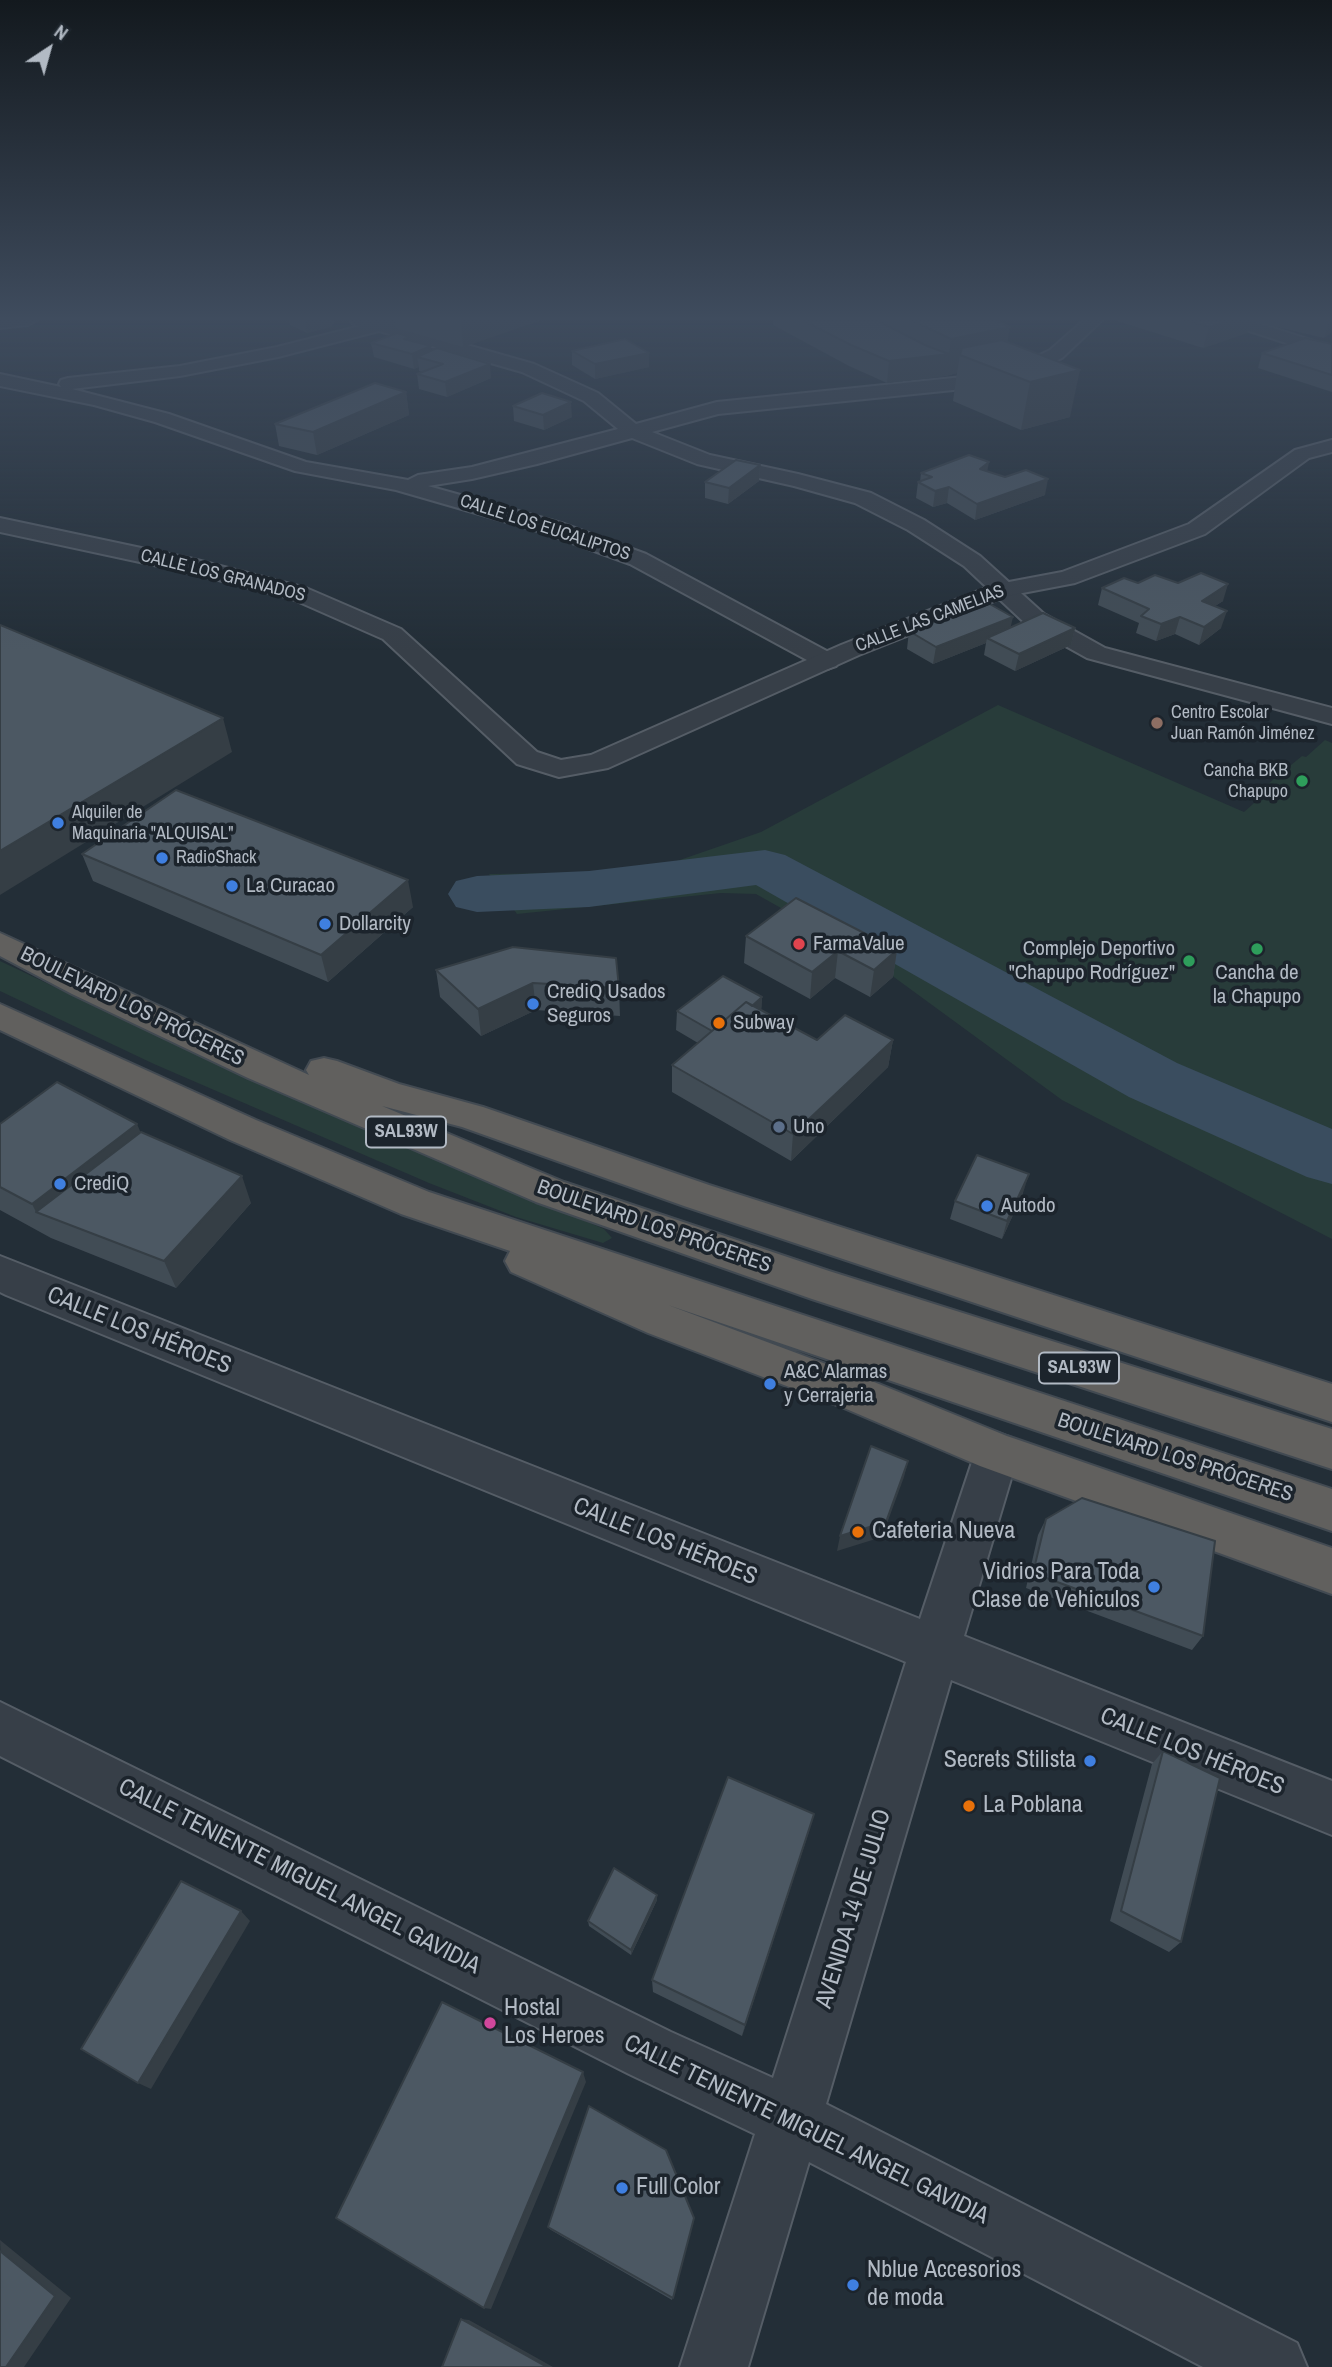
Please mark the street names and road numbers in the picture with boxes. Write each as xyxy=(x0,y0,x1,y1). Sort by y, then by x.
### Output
street label: CALLE LOS EUCALIPTOS xyxy=(457,490,633,566)
street label: CALLE LOS GRANADOS xyxy=(138,545,308,607)
street label: CALLE LAS CAMELIAS xyxy=(853,581,1007,657)
street label: BOULEVARD LOS PRÓCERES xyxy=(16,942,248,1072)
road number: SAL93W xyxy=(366,1116,446,1148)
street label: BOULEVARD LOS PRÓCERES xyxy=(534,1175,774,1279)
street label: CALLE LOS HÉROES xyxy=(43,1281,235,1381)
road number: SAL93W xyxy=(1039,1352,1119,1384)
street label: BOULEVARD LOS PRÓCERES xyxy=(1054,1408,1296,1508)
street label: CALLE LOS HÉROES xyxy=(569,1492,761,1592)
street label: CALLE LOS HÉROES xyxy=(1096,1702,1288,1802)
street label: CALLE TENIENTE MIGUEL ANGEL GAVIDIA xyxy=(113,1773,485,1981)
street label: AVENIDA 14 DE JULIO xyxy=(810,1806,898,2012)
street label: CALLE TENIENTE MIGUEL ANGEL GAVIDIA xyxy=(619,2029,993,2231)

